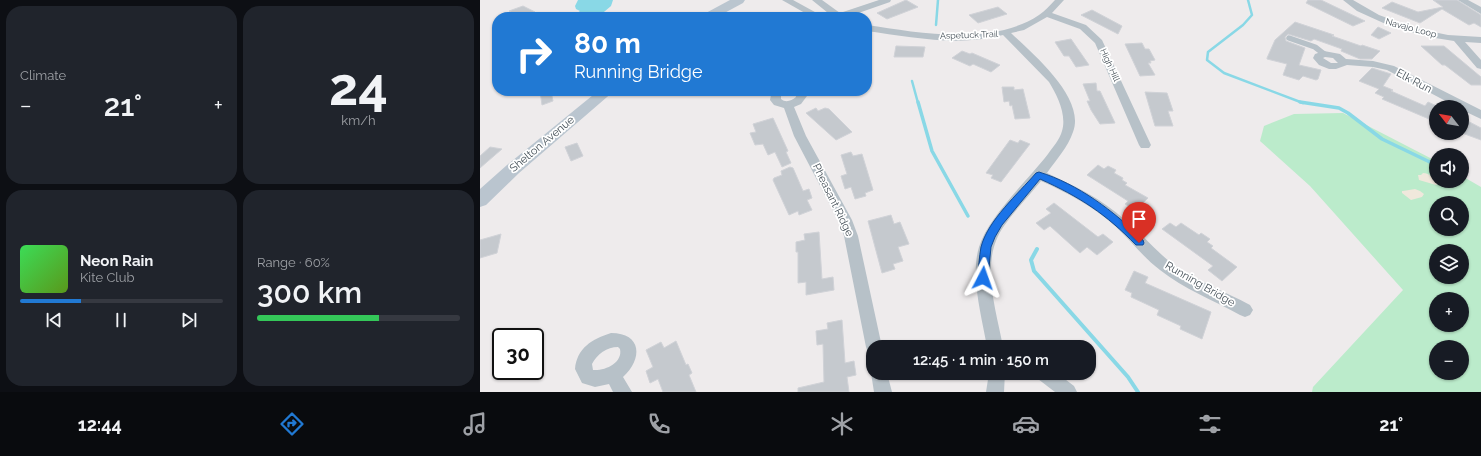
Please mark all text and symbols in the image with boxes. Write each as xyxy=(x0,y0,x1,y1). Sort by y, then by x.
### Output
street label: Navajo Loop xyxy=(1384,16,1438,40)
text: 80 m xyxy=(574,27,641,60)
icon: right xyxy=(508,28,560,80)
street label: Aspetuck Trail xyxy=(940,29,999,41)
street label: High Hill xyxy=(1098,47,1122,84)
text: 24 xyxy=(329,56,388,117)
text: Running Bridge xyxy=(574,61,703,82)
street label: Elk Run xyxy=(1394,66,1434,96)
text: Climate xyxy=(20,68,66,83)
text: 21° xyxy=(104,88,142,123)
text: − xyxy=(20,92,32,118)
text: + xyxy=(214,92,223,118)
north arrow xyxy=(1429,100,1469,140)
map controls xyxy=(1429,100,1469,380)
text: km/h xyxy=(341,113,376,128)
street label: Shelton Avenue xyxy=(507,113,577,175)
button: sound xyxy=(1429,148,1469,188)
street label: Pheasant Ridge xyxy=(810,161,856,239)
button: search xyxy=(1429,196,1469,236)
pin xyxy=(1122,202,1156,243)
icon: arrive xyxy=(1128,208,1150,230)
button: layers xyxy=(1429,244,1469,284)
text: Neon Rain xyxy=(80,252,153,270)
text: Range · 60% xyxy=(257,255,330,270)
position arrow xyxy=(962,257,1004,299)
street label: Running Bridge xyxy=(1163,259,1238,310)
text: Kite Club xyxy=(80,270,135,285)
text: 300 km xyxy=(257,275,362,310)
button: + xyxy=(1429,292,1469,332)
icon: previous xyxy=(43,309,65,331)
icon: pause xyxy=(110,309,132,331)
icon: next xyxy=(178,309,200,331)
speed limit sign: 30 xyxy=(492,328,544,380)
button: − xyxy=(1429,340,1469,380)
text: 12:45 · 1 min · 150 m xyxy=(913,351,1049,369)
icon: directions xyxy=(278,410,306,438)
icon: music xyxy=(461,410,489,438)
icon: phone xyxy=(645,410,673,438)
icon: climate xyxy=(828,410,856,438)
icon: car xyxy=(1012,410,1040,438)
icon: filters xyxy=(1196,410,1224,438)
text: 12:44 xyxy=(78,414,122,435)
text: 21° xyxy=(1379,414,1403,435)

